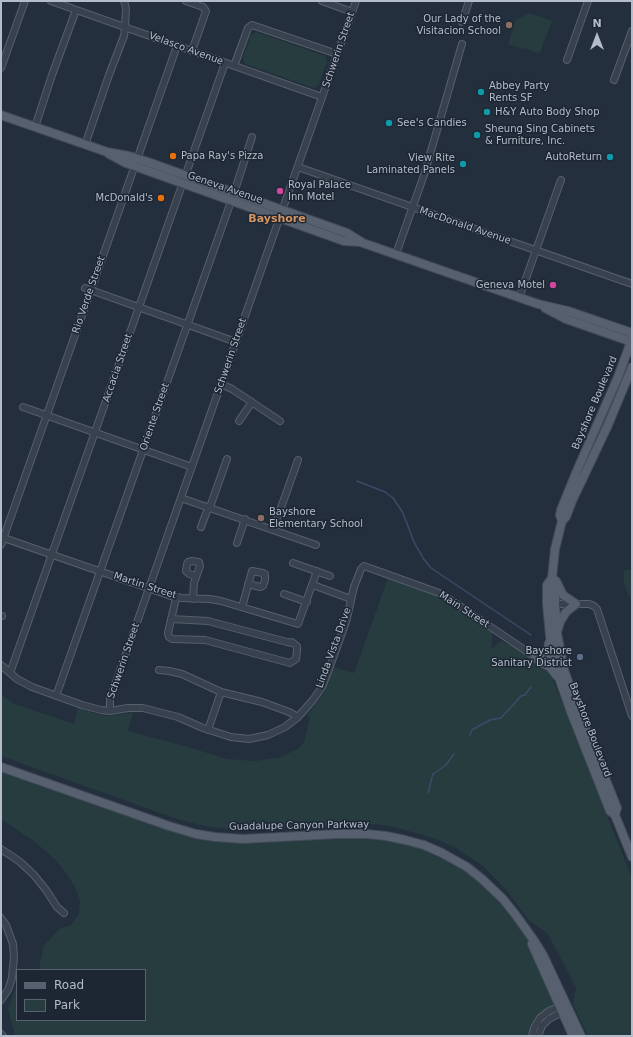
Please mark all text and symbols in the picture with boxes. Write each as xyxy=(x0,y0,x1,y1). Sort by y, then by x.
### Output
street label: Schwerin Street xyxy=(320,11,358,89)
place label: Our Lady of the Visitacion School xyxy=(416,13,501,36)
north arrow xyxy=(577,16,617,56)
text: N xyxy=(592,17,602,30)
marker: Our Lady of the Visitacion School xyxy=(504,20,514,30)
street label: Velasco Avenue xyxy=(147,30,225,68)
place label: Abbey Party Rents SF xyxy=(489,80,549,104)
marker: Abbey Party Rents SF xyxy=(476,87,486,97)
place label: H&Y Auto Body Shop xyxy=(495,106,600,118)
marker: H&Y Auto Body Shop xyxy=(482,107,492,117)
place label: See's Candies xyxy=(397,117,467,129)
marker: See's Candies xyxy=(384,118,394,128)
place label: Sheung Sing Cabinets & Furniture, Inc. xyxy=(485,123,595,146)
marker: Sheung Sing Cabinets & Furniture, Inc. xyxy=(472,130,482,140)
place label: Papa Ray's Pizza xyxy=(181,150,263,162)
marker: Papa Ray's Pizza xyxy=(168,151,178,161)
place label: AutoReturn xyxy=(546,151,602,163)
place label: View Rite Laminated Panels xyxy=(367,152,455,176)
marker: AutoReturn xyxy=(605,152,615,162)
marker: View Rite Laminated Panels xyxy=(458,159,468,169)
street label: Geneva Avenue xyxy=(186,170,264,206)
place label: Royal Palace Inn Motel xyxy=(288,179,351,202)
marker: Royal Palace Inn Motel xyxy=(275,186,285,196)
place label: McDonald's xyxy=(96,192,153,204)
marker: McDonald's xyxy=(156,193,166,203)
street label: MacDonald Avenue xyxy=(418,205,512,247)
district label: Bayshore xyxy=(248,212,306,226)
street label: Rio Verde Street xyxy=(70,255,108,335)
place label: Geneva Motel xyxy=(476,279,545,291)
marker: Geneva Motel xyxy=(548,280,558,290)
street label: Schwerin Street xyxy=(212,317,250,395)
street label: Accacia Street xyxy=(101,332,135,404)
street label: Bayshore Boulevard xyxy=(570,354,620,452)
street label: Oriente Street xyxy=(138,382,172,452)
place label: Bayshore Elementary School xyxy=(269,506,363,530)
marker: Bayshore Elementary School xyxy=(256,513,266,523)
street label: Martin Street xyxy=(112,570,178,602)
street label: Main Street xyxy=(437,589,491,631)
street label: Linda Vista Drive xyxy=(314,606,354,690)
street label: Schwerin Street xyxy=(105,622,143,700)
place label: Bayshore Sanitary District xyxy=(491,645,572,668)
marker: Bayshore Sanitary District xyxy=(575,652,585,662)
street label: Bayshore Boulevard xyxy=(566,681,614,779)
street label: Guadalupe Canyon Parkway xyxy=(229,819,369,833)
legend xyxy=(16,969,146,1021)
text: Road xyxy=(54,978,84,992)
text: Park xyxy=(54,998,80,1012)

